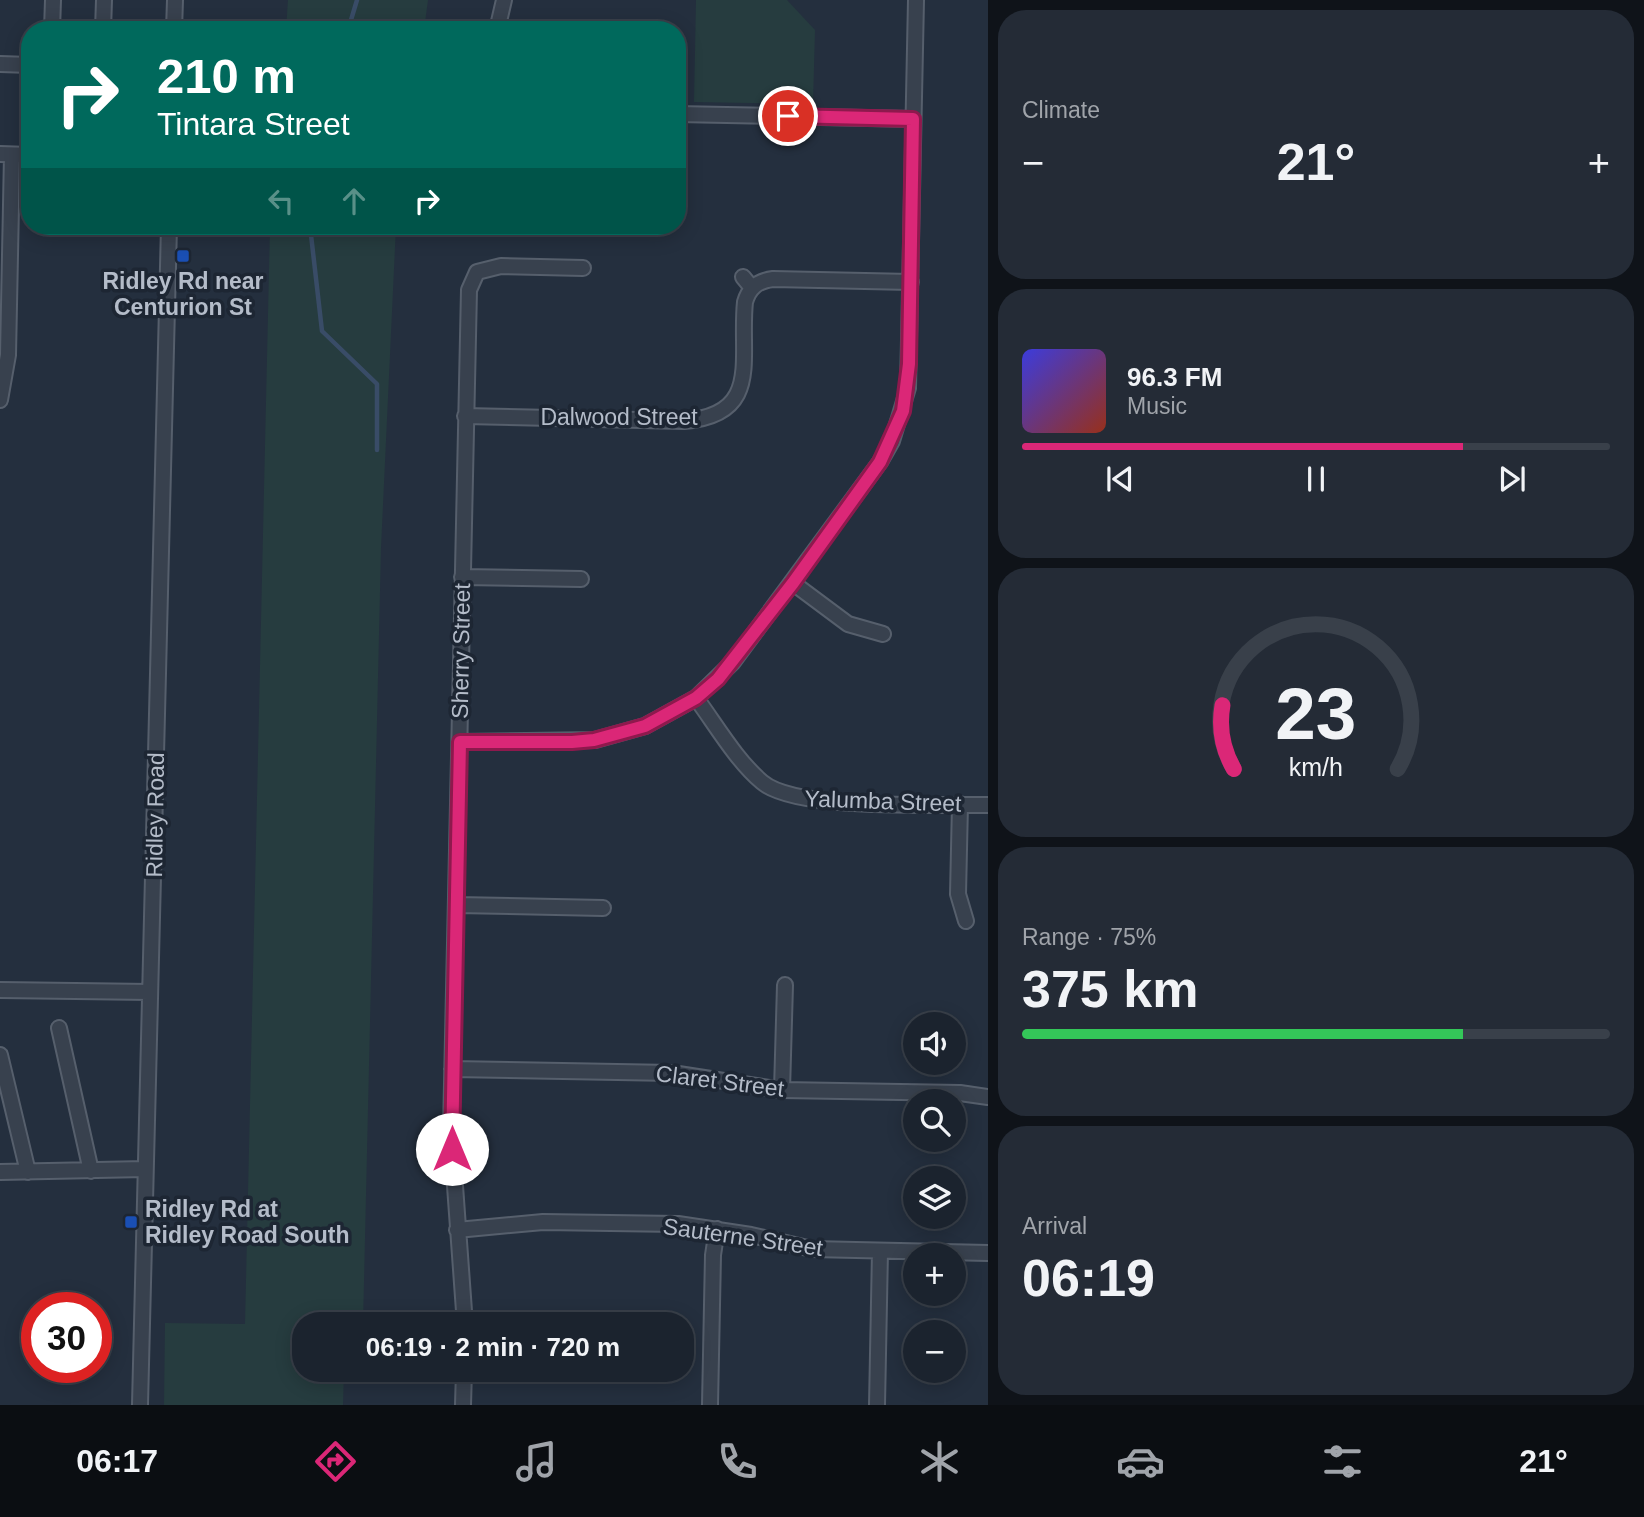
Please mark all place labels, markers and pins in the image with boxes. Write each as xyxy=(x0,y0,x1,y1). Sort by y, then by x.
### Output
pin xyxy=(758,86,818,146)
marker: Ridley Rd near Centurion St xyxy=(175,248,191,264)
place label: Ridley Rd near Centurion St xyxy=(102,268,264,320)
place label: Ridley Rd at Ridley Road South xyxy=(145,1196,349,1248)
marker: Ridley Rd at Ridley Road South xyxy=(123,1214,139,1230)

